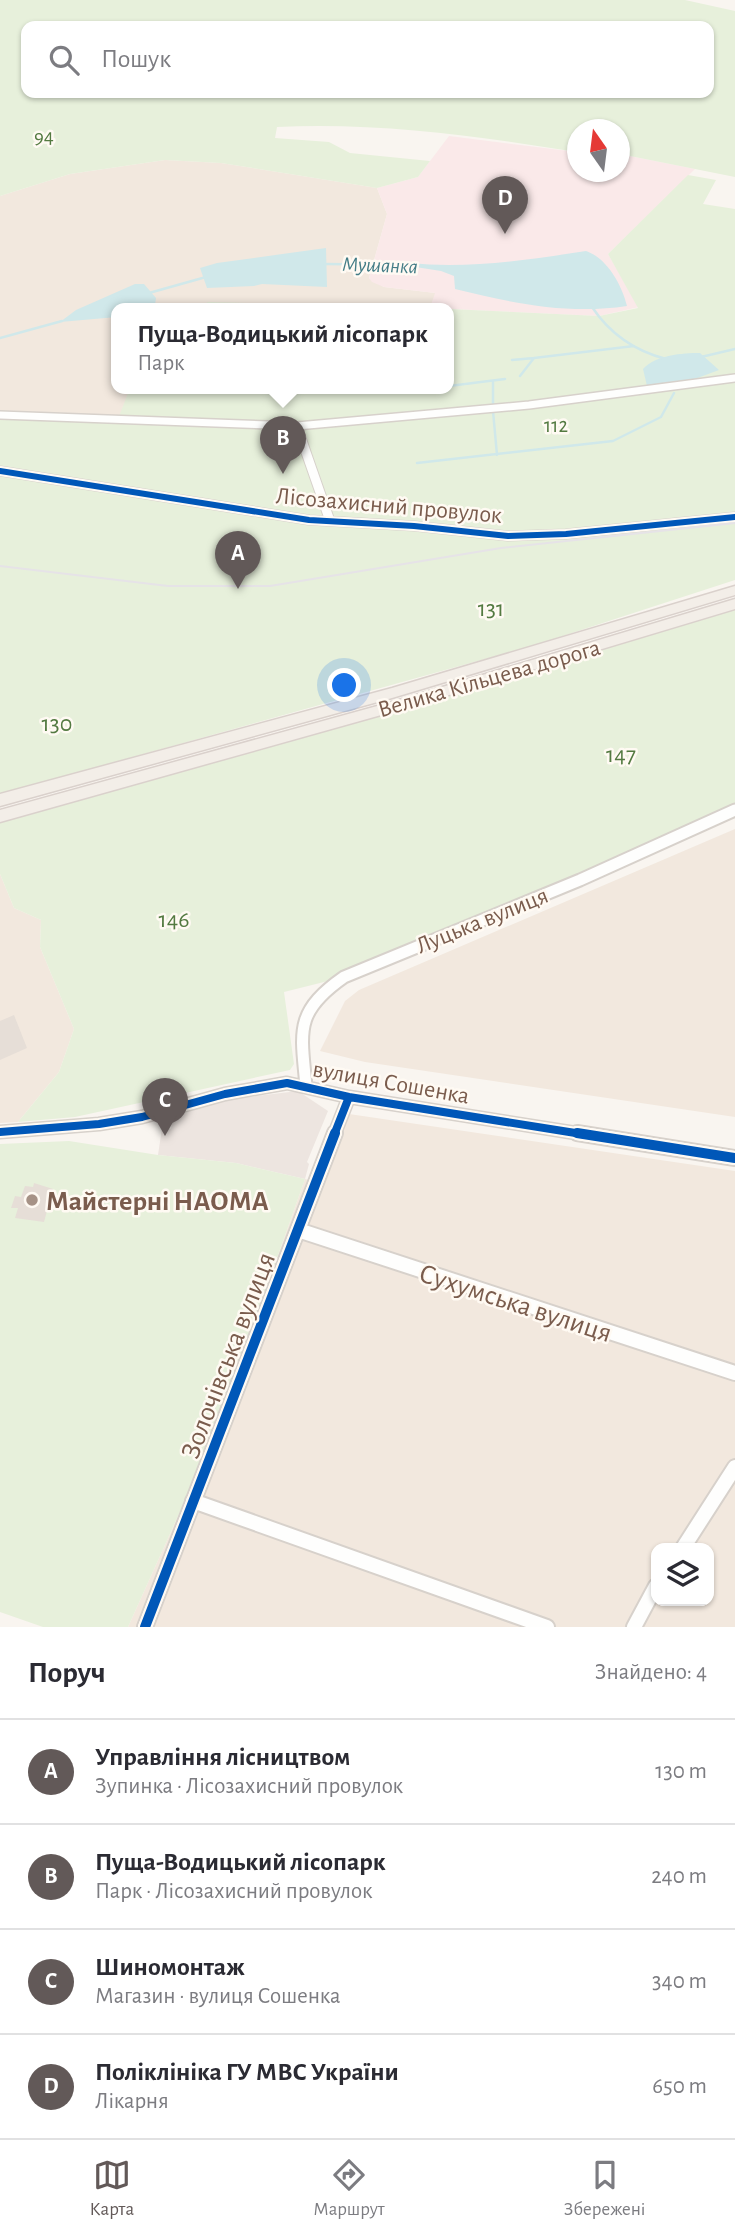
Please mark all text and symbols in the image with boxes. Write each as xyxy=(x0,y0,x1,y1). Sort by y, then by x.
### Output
search box xyxy=(21,21,714,98)
icon: search xyxy=(45,41,83,79)
text: Пошук xyxy=(101,46,171,72)
north arrow xyxy=(567,119,630,182)
park label: 94 xyxy=(34,126,54,147)
pin: D xyxy=(482,176,528,234)
water label: Мушанка xyxy=(342,254,418,277)
popup xyxy=(111,303,454,394)
text: Пуща-Водицький лісопарк xyxy=(137,321,428,347)
text: Парк xyxy=(137,352,185,375)
park label: 112 xyxy=(544,415,568,436)
pin: B xyxy=(260,416,306,474)
street label: Лісозахисний провулок xyxy=(275,484,503,528)
pin: A xyxy=(215,531,261,589)
park label: 131 xyxy=(478,597,504,621)
street label: Велика Кільцева дорога xyxy=(375,636,603,722)
your location xyxy=(327,668,361,702)
park label: 130 xyxy=(42,712,72,736)
park label: 147 xyxy=(606,743,636,767)
street label: Луцька вулиця xyxy=(413,884,552,958)
park label: 146 xyxy=(158,908,190,932)
street label: вулиця Сошенка xyxy=(311,1057,471,1109)
pin: C xyxy=(142,1078,188,1136)
place label: Майстерні НАОМА xyxy=(46,1188,269,1216)
marker: Майстерні НАОМА xyxy=(24,1192,40,1208)
street label: Золочівська вулиця xyxy=(177,1249,281,1463)
street label: Сухумська вулиця xyxy=(415,1260,615,1348)
map controls xyxy=(651,1543,714,1606)
button: layers xyxy=(651,1543,714,1606)
text: Поруч xyxy=(28,1658,106,1688)
text: Знайдено: 4 xyxy=(595,1661,707,1684)
text: Управління лісництвом xyxy=(95,1744,350,1770)
text: A xyxy=(44,1760,58,1783)
text: 130 m xyxy=(655,1760,707,1783)
text: Зупинка · Лісозахисний провулок xyxy=(95,1775,403,1798)
text: Пуща-Водицький лісопарк xyxy=(95,1849,386,1875)
text: B xyxy=(44,1865,58,1888)
text: 240 m xyxy=(651,1865,707,1888)
text: Парк · Лісозахисний провулок xyxy=(95,1880,372,1903)
text: Шиномонтаж xyxy=(95,1954,245,1980)
text: C xyxy=(45,1970,57,1993)
text: 340 m xyxy=(652,1970,707,1993)
text: Магазин · вулиця Сошенка xyxy=(95,1985,340,2008)
text: Поліклініка ГУ МВС України xyxy=(95,2059,399,2085)
text: D xyxy=(43,2075,59,2098)
text: 650 m xyxy=(652,2075,707,2098)
text: Лікарня xyxy=(95,2090,169,2113)
tab: Карта xyxy=(90,2156,134,2221)
tab: Маршрут xyxy=(313,2156,385,2221)
tab: Збережені xyxy=(564,2156,645,2221)

